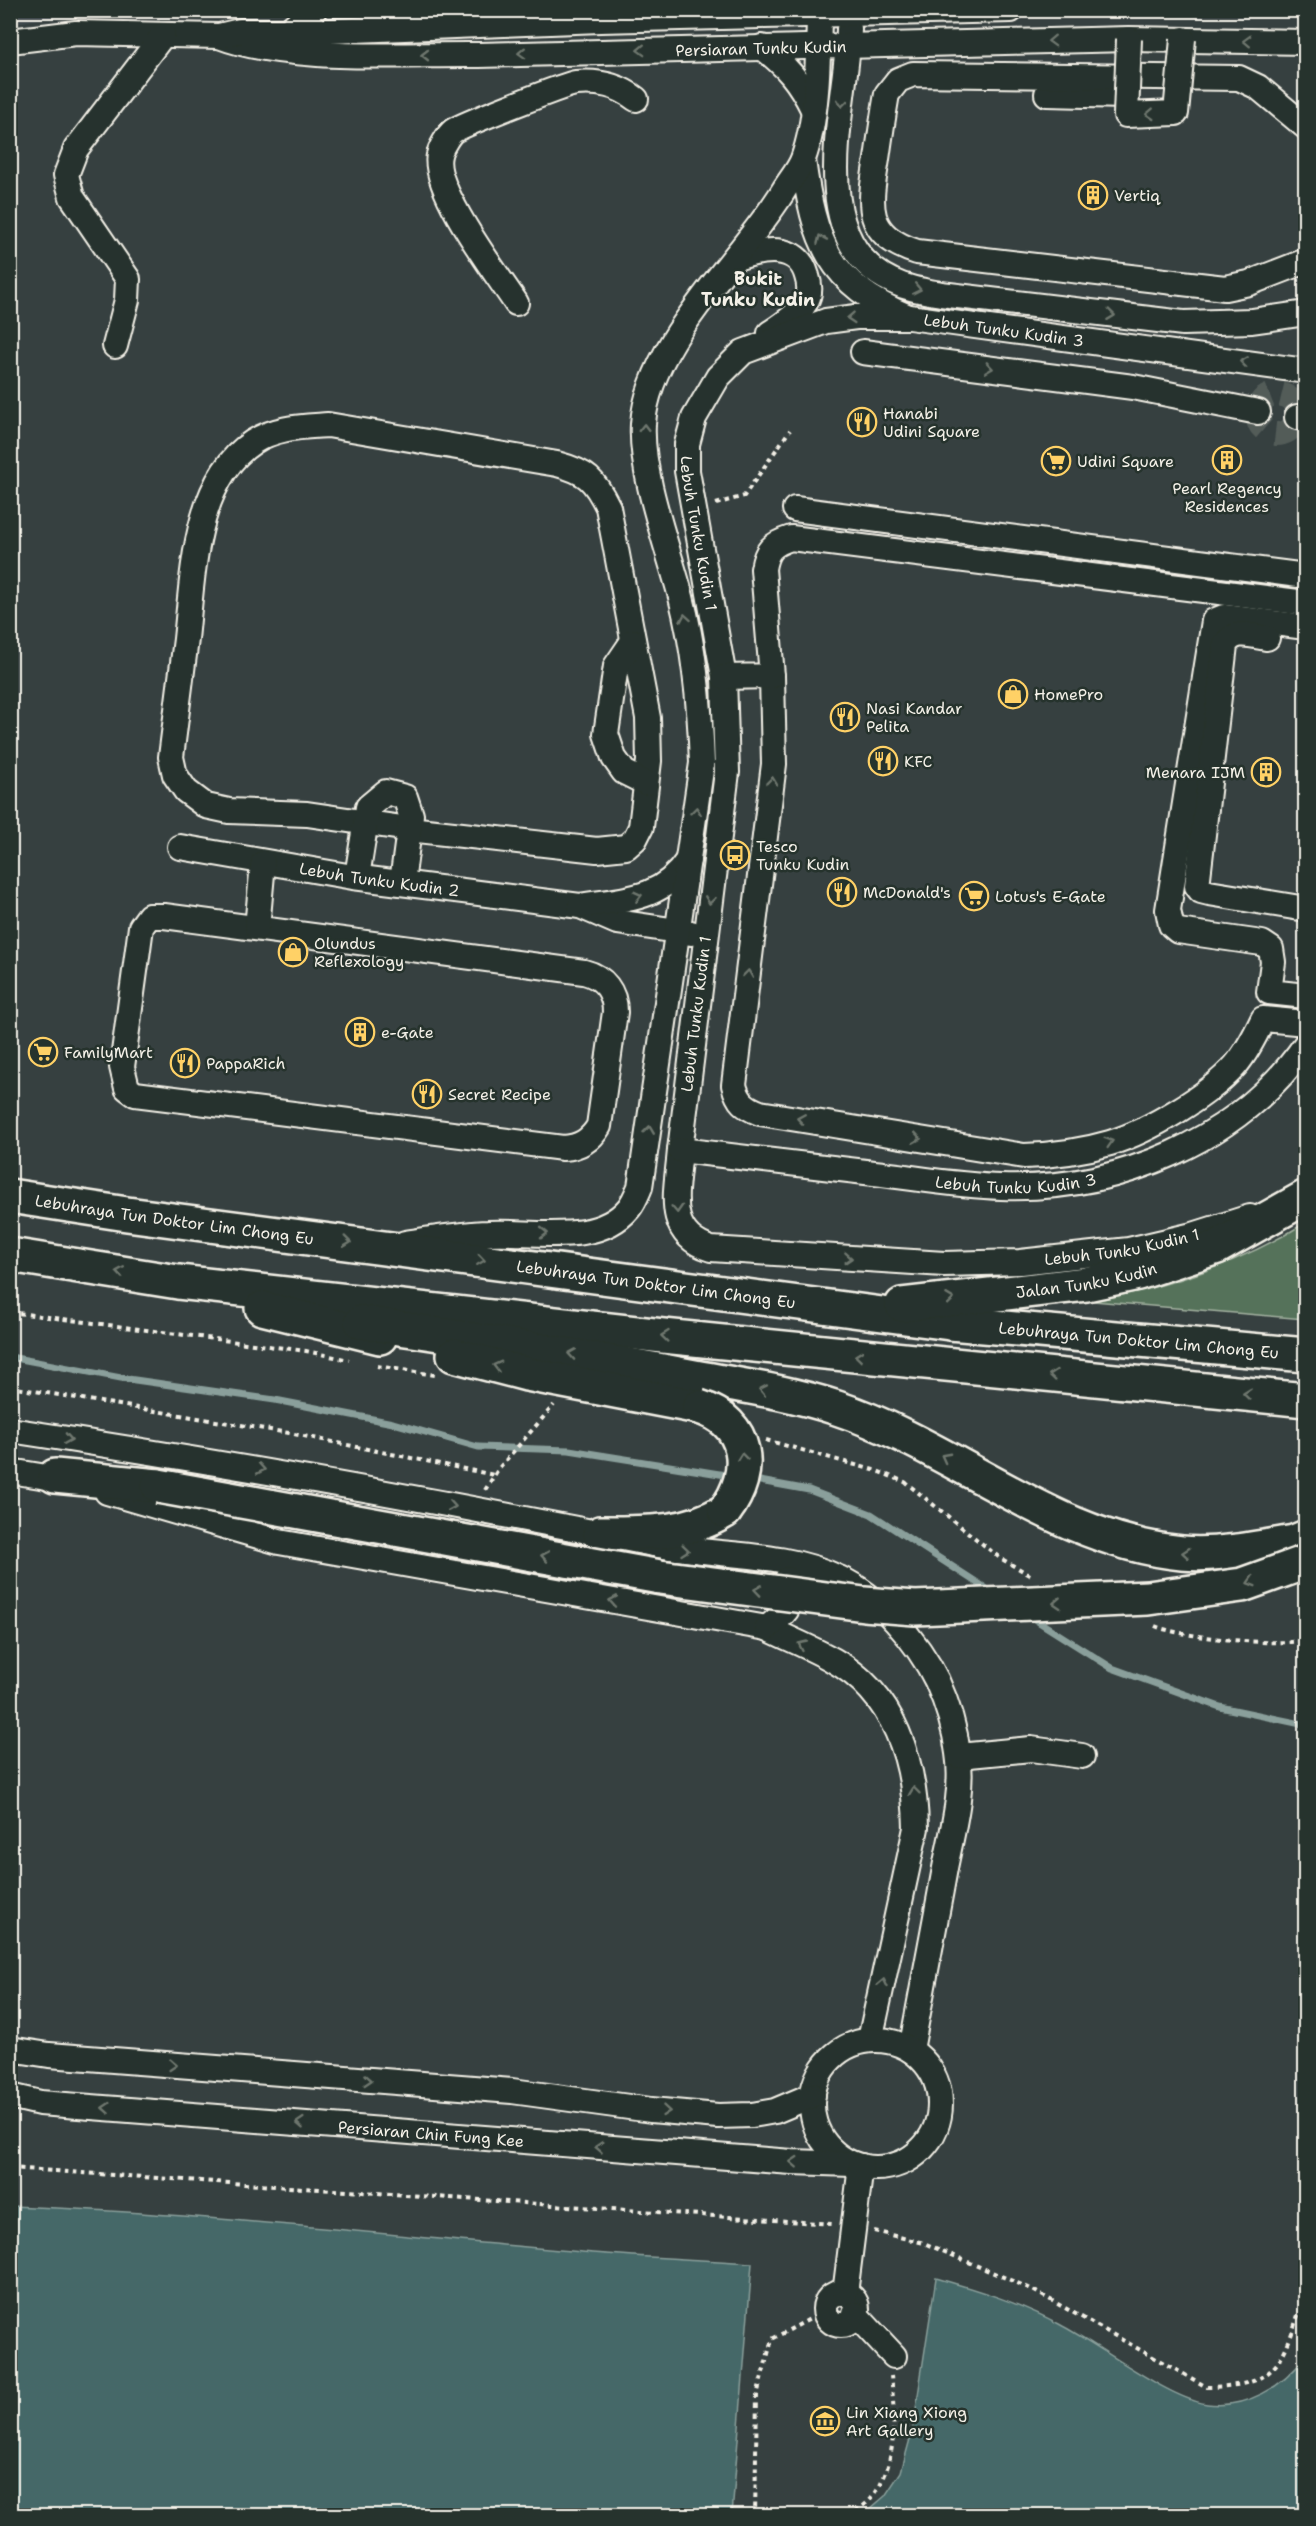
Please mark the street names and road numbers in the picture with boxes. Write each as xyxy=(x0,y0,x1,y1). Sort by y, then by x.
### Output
street label: Persiaran Tunku Kudin xyxy=(675,35,847,61)
street label: Lebuh Tunku Kudin 3 xyxy=(922,309,1085,351)
street label: Lebuh Tunku Kudin 1 xyxy=(677,456,722,612)
street label: Lebuh Tunku Kudin 2 xyxy=(298,857,461,901)
street label: Lebuh Tunku Kudin 1 xyxy=(676,935,716,1093)
street label: Lebuh Tunku Kudin 3 xyxy=(934,1168,1098,1198)
street label: Lebuhraya Tun Doktor Lim Chong Eu xyxy=(34,1189,315,1249)
street label: Lebuh Tunku Kudin 1 xyxy=(1043,1223,1202,1270)
street label: Lebuhraya Tun Doktor Lim Chong Eu xyxy=(515,1255,797,1313)
street label: Jalan Tunku Kudin xyxy=(1015,1257,1160,1302)
street label: Lebuhraya Tun Doktor Lim Chong Eu xyxy=(998,1317,1280,1363)
street label: Persiaran Chin Fung Kee xyxy=(337,2116,525,2151)

